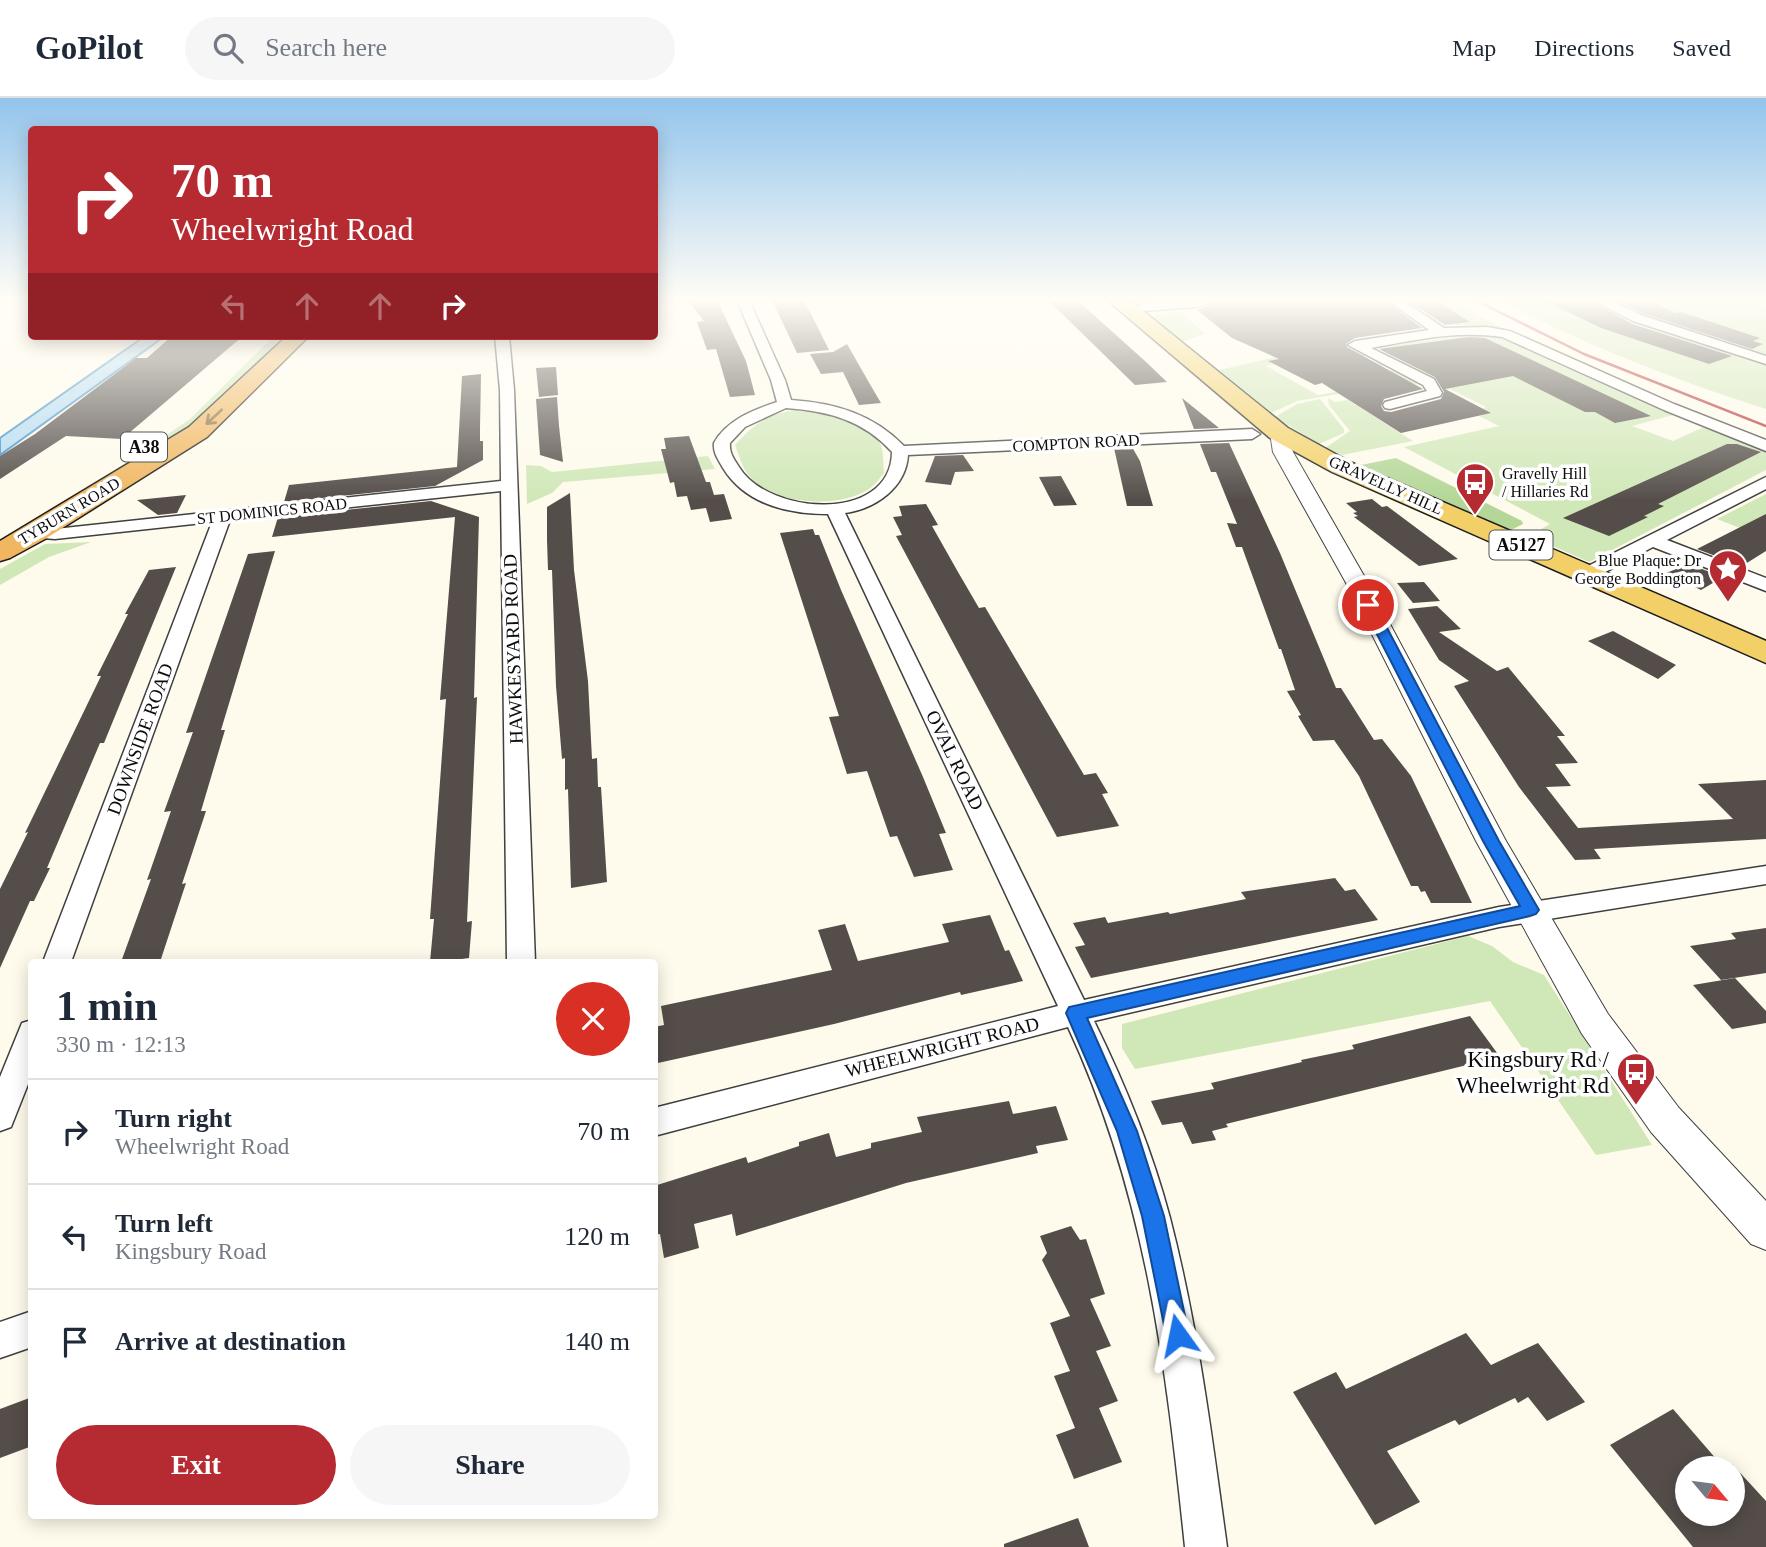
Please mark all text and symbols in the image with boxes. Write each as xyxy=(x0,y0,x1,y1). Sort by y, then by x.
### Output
search box xyxy=(185,17,675,80)
icon: search xyxy=(209,29,247,67)
text: GoPilot xyxy=(35,30,143,66)
text: Search here xyxy=(265,33,387,62)
text: Map xyxy=(1452,35,1496,61)
text: Directions xyxy=(1534,35,1634,61)
text: Saved xyxy=(1672,35,1731,61)
text: 70 m xyxy=(171,153,273,208)
icon: right xyxy=(56,154,147,245)
text: Wheelwright Road xyxy=(171,211,414,247)
icon: left xyxy=(215,287,253,325)
icon: ahead xyxy=(288,287,326,325)
icon: ahead xyxy=(361,287,399,325)
icon: right xyxy=(434,287,472,325)
one-way arrow xyxy=(206,408,223,425)
street label: COMPTON ROAD xyxy=(1012,431,1140,455)
road number: A38 xyxy=(121,432,167,461)
street label: GRAVELLY HILL xyxy=(1327,452,1445,518)
bus stop icon: Gravelly Hill / Hillaries Rd xyxy=(1454,461,1496,516)
place label: Gravelly Hill / Hillaries Rd xyxy=(1502,465,1588,500)
street label: TYBURN ROAD xyxy=(15,474,123,548)
street label: ST DOMINICS ROAD xyxy=(196,495,348,527)
road number: A5127 xyxy=(1490,530,1552,560)
place icon: Blue Plaque: Dr George Boddington xyxy=(1707,548,1749,603)
place label: Blue Plaque: Dr George Boddington xyxy=(1575,552,1702,588)
street label: HAWKESYARD ROAD xyxy=(499,554,527,744)
pin xyxy=(1338,575,1398,635)
icon: arrive xyxy=(1349,586,1387,624)
street label: DOWNSIDE ROAD xyxy=(103,660,177,818)
street label: OVAL ROAD xyxy=(922,707,988,813)
button: close xyxy=(556,982,630,1056)
text: 1 min xyxy=(56,983,158,1029)
street label: WHEELWRIGHT ROAD xyxy=(843,1013,1041,1081)
text: 330 m · 12:13 xyxy=(56,1032,186,1057)
place label: Kingsbury Rd / Wheelwright Rd xyxy=(1456,1047,1610,1098)
bus stop icon: Kingsbury Rd / Wheelwright Rd xyxy=(1615,1051,1657,1106)
text: Turn right xyxy=(115,1104,232,1133)
icon: right xyxy=(56,1113,94,1151)
text: 70 m xyxy=(577,1117,630,1146)
text: Wheelwright Road xyxy=(115,1134,289,1159)
text: Turn left xyxy=(115,1209,213,1238)
icon: left xyxy=(56,1218,94,1256)
text: 120 m xyxy=(564,1222,630,1251)
text: Kingsbury Road xyxy=(115,1239,266,1264)
position arrow xyxy=(1141,1298,1215,1372)
icon: arrive xyxy=(56,1323,94,1361)
text: Arrive at destination xyxy=(115,1327,346,1356)
text: 140 m xyxy=(564,1327,630,1356)
button: Exit xyxy=(56,1425,336,1505)
button: Share xyxy=(350,1425,630,1505)
north arrow xyxy=(1675,1456,1745,1526)
map controls xyxy=(1675,1456,1745,1526)

